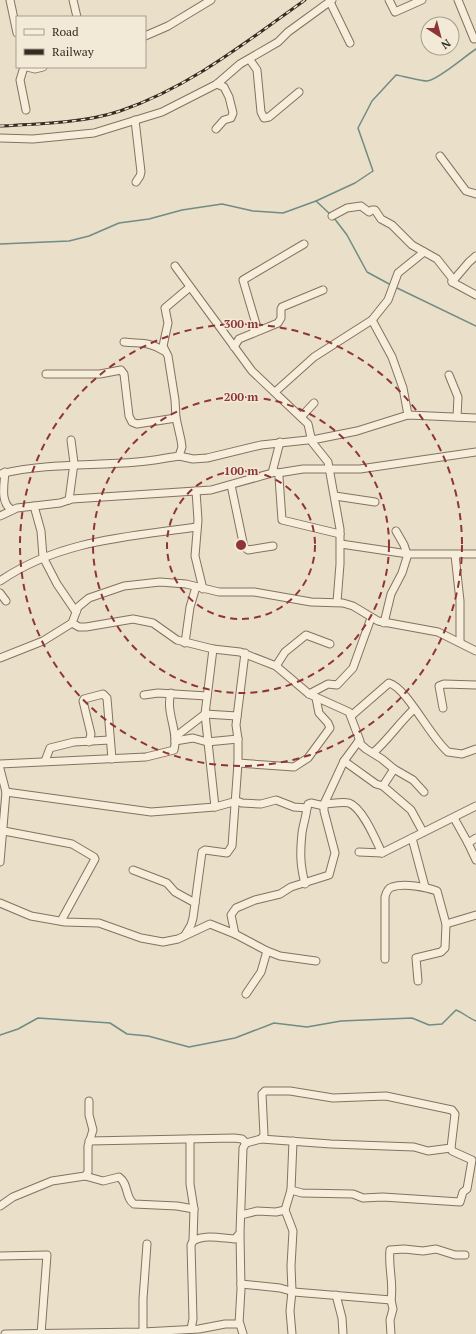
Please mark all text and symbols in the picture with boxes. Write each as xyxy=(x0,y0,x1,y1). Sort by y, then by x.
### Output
legend xyxy=(16,16,146,68)
north arrow xyxy=(420,16,460,56)
text: Road xyxy=(52,24,79,39)
text: N xyxy=(438,36,453,53)
text: Railway xyxy=(52,44,95,59)
text: 300 m xyxy=(224,316,258,331)
text: 200 m xyxy=(224,389,258,404)
text: 100 m xyxy=(224,463,258,478)
centre of rings xyxy=(234,538,248,552)

